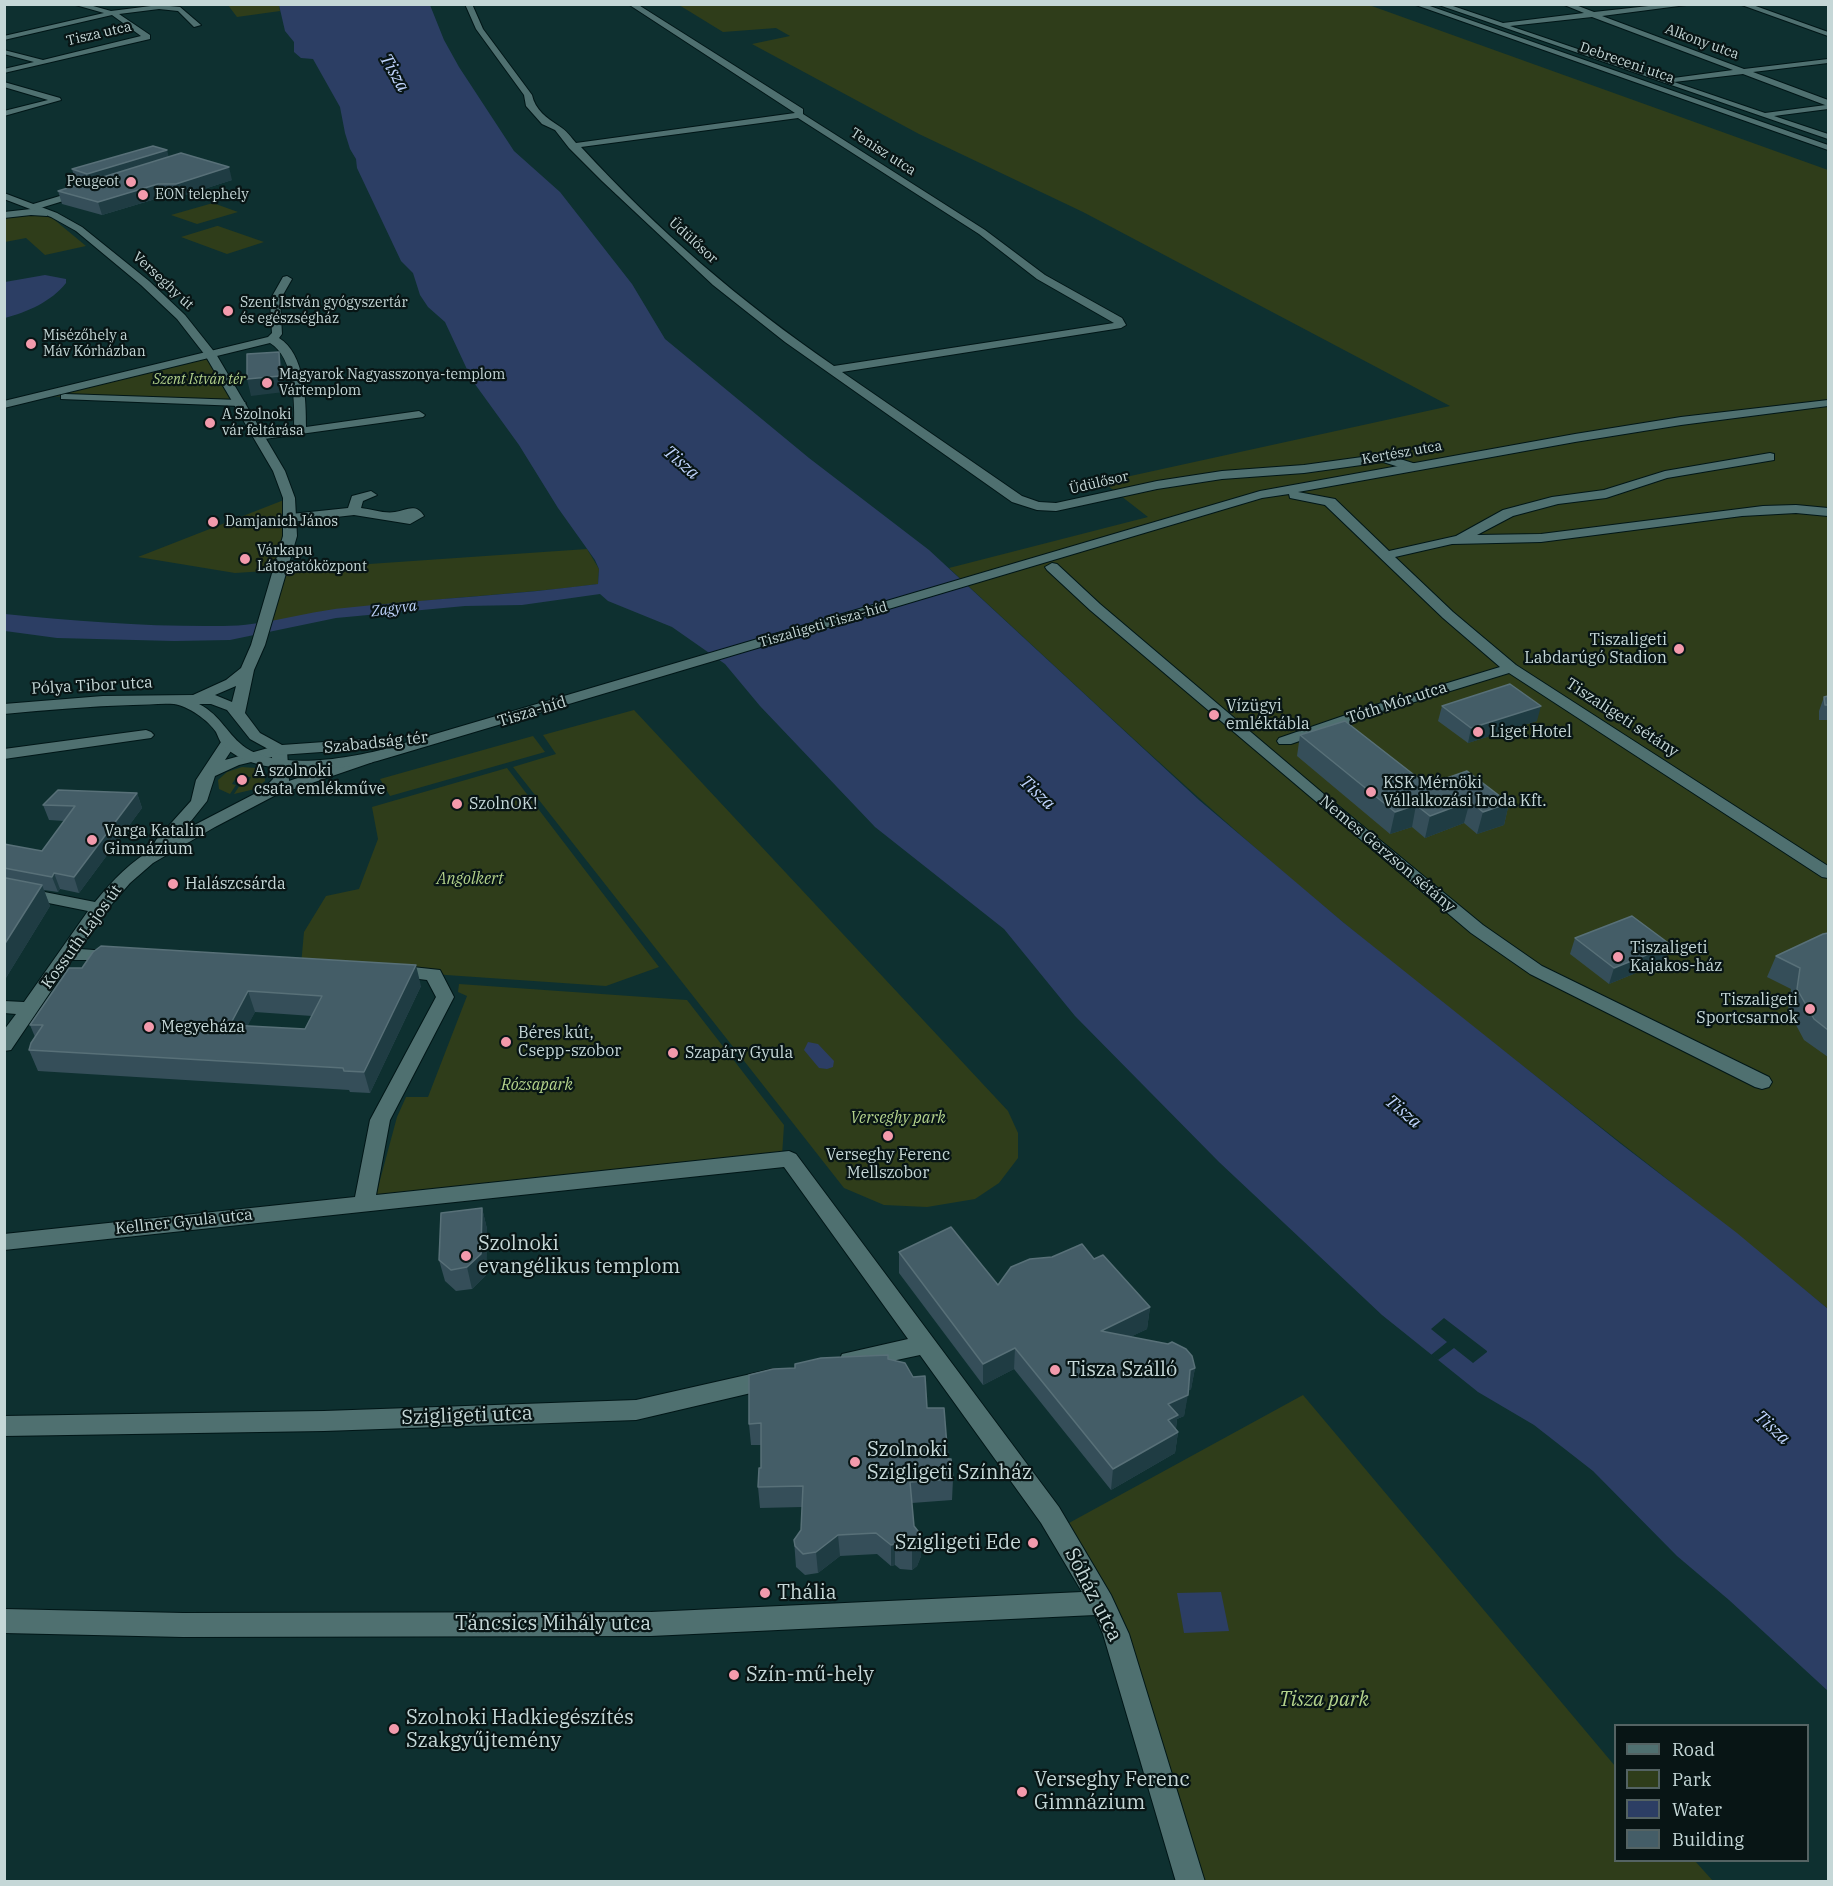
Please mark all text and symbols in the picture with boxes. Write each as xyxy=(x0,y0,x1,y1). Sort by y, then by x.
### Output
street label: Tisza utca xyxy=(65,18,133,50)
street label: Alkony utca xyxy=(1663,21,1741,63)
street label: Debreceni utca xyxy=(1577,39,1677,87)
water label: Tisza xyxy=(374,50,414,96)
street label: Tenisz utca xyxy=(847,125,919,179)
place label: Peugeot xyxy=(66,174,119,190)
marker: Peugeot xyxy=(124,175,138,189)
place label: EON telephely xyxy=(155,187,249,203)
marker: EON telephely xyxy=(136,188,150,202)
street label: Üdülősor xyxy=(665,215,721,267)
street label: Verseghy út xyxy=(129,249,197,313)
place label: Szent István gyógyszertár és egészségház xyxy=(240,295,408,328)
marker: Szent István gyógyszertár és egészségház xyxy=(221,304,235,318)
place label: Misézőhely a Máv Kórházban xyxy=(43,328,146,360)
marker: Misézőhely a Máv Kórházban xyxy=(24,337,38,351)
place label: Magyarok Nagyasszonya-templom Vártemplom xyxy=(279,367,505,400)
park label: Szent István tér xyxy=(153,372,245,388)
marker: Magyarok Nagyasszonya-templom Vártemplom xyxy=(260,376,274,390)
place label: A Szolnoki vár feltárása xyxy=(222,407,304,440)
marker: A Szolnoki vár feltárása xyxy=(203,416,217,430)
street label: Kertész utca xyxy=(1361,438,1443,468)
water label: Tisza xyxy=(659,442,703,484)
street label: Üdülősor xyxy=(1068,468,1130,498)
place label: Damjanich János xyxy=(225,514,338,530)
marker: Damjanich János xyxy=(206,515,220,529)
place label: Várkapu Látogatóközpont xyxy=(257,543,367,576)
marker: Várkapu Látogatóközpont xyxy=(238,552,252,566)
water label: Zagyva xyxy=(370,597,418,621)
street label: Tiszaligeti Tisza-híd xyxy=(757,599,889,651)
place label: Tiszaligeti Labdarúgó Stadion xyxy=(1524,630,1667,668)
marker: Tiszaligeti Labdarúgó Stadion xyxy=(1672,642,1686,656)
street label: Pólya Tibor utca xyxy=(31,673,153,699)
street label: Tiszaligeti sétány xyxy=(1562,674,1682,762)
street label: Tóth Mór utca xyxy=(1344,678,1450,728)
street label: Tisza-híd xyxy=(495,692,569,732)
place label: Vízügyi emléktábla xyxy=(1226,696,1310,734)
marker: Vízügyi emléktábla xyxy=(1207,708,1221,722)
place label: Liget Hotel xyxy=(1490,722,1572,742)
marker: Liget Hotel xyxy=(1471,725,1485,739)
street label: Szabadság tér xyxy=(323,728,429,758)
place label: A szolnoki csata emlékműve xyxy=(254,761,385,799)
water label: Tisza xyxy=(1015,771,1059,815)
marker: A szolnoki csata emlékműve xyxy=(235,773,249,787)
place label: KSK Mérnöki Vállalkozási Iroda Kft. xyxy=(1383,773,1547,811)
marker: KSK Mérnöki Vállalkozási Iroda Kft. xyxy=(1364,785,1378,799)
street label: Nemes Gerzson sétány xyxy=(1315,792,1459,916)
place label: SzolnOK! xyxy=(469,794,538,814)
marker: SzolnOK! xyxy=(450,797,464,811)
place label: Varga Katalin Gimnázium xyxy=(104,821,205,859)
marker: Varga Katalin Gimnázium xyxy=(85,833,99,847)
park label: Angolkert xyxy=(436,869,504,889)
place label: Halászcsárda xyxy=(185,874,286,894)
marker: Halászcsárda xyxy=(166,877,180,891)
street label: Kossuth Lajos út xyxy=(38,881,126,993)
place label: Tiszaligeti Kajakos-ház xyxy=(1630,938,1722,976)
marker: Tiszaligeti Kajakos-ház xyxy=(1611,950,1625,964)
place label: Tiszaligeti Sportcsarnok xyxy=(1696,990,1798,1028)
marker: Tiszaligeti Sportcsarnok xyxy=(1803,1002,1817,1016)
place label: Megyeháza xyxy=(161,1017,245,1037)
marker: Megyeháza xyxy=(142,1020,156,1034)
place label: Béres kút, Csepp-szobor xyxy=(518,1023,621,1061)
marker: Béres kút, Csepp-szobor xyxy=(499,1035,513,1049)
place label: Szapáry Gyula xyxy=(685,1043,793,1063)
marker: Szapáry Gyula xyxy=(666,1046,680,1060)
park label: Rózsapark xyxy=(501,1075,573,1095)
water label: Tisza xyxy=(1381,1091,1425,1133)
park label: Verseghy park xyxy=(850,1108,946,1128)
marker: Verseghy Ferenc Mellszobor xyxy=(881,1129,895,1143)
place label: Verseghy Ferenc Mellszobor xyxy=(826,1145,950,1183)
street label: Kellner Gyula utca xyxy=(114,1205,254,1239)
place label: Szolnoki evangélikus templom xyxy=(478,1232,680,1279)
marker: Szolnoki evangélikus templom xyxy=(459,1249,473,1263)
place label: Tisza Szálló xyxy=(1067,1358,1177,1382)
marker: Tisza Szálló xyxy=(1048,1363,1062,1377)
street label: Szigligeti utca xyxy=(401,1402,533,1430)
water label: Tisza xyxy=(1750,1406,1794,1450)
place label: Szolnoki Szigligeti Színház xyxy=(867,1438,1032,1485)
marker: Szolnoki Szigligeti Színház xyxy=(848,1455,862,1469)
place label: Szigligeti Ede xyxy=(895,1531,1021,1555)
marker: Szigligeti Ede xyxy=(1026,1536,1040,1550)
street label: Sóház utca xyxy=(1059,1544,1127,1646)
place label: Thália xyxy=(777,1581,837,1605)
marker: Thália xyxy=(758,1586,772,1600)
street label: Táncsics Mihály utca xyxy=(455,1612,651,1636)
place label: Szín-mű-hely xyxy=(746,1663,874,1687)
marker: Szín-mű-hely xyxy=(727,1668,741,1682)
park label: Tisza park xyxy=(1279,1688,1369,1712)
place label: Szolnoki Hadkiegészítés Szakgyűjtemény xyxy=(406,1706,634,1753)
marker: Szolnoki Hadkiegészítés Szakgyűjtemény xyxy=(387,1722,401,1736)
legend xyxy=(1614,1724,1809,1862)
text: Road xyxy=(1672,1738,1715,1761)
place label: Verseghy Ferenc Gimnázium xyxy=(1034,1768,1190,1815)
text: Park xyxy=(1672,1768,1711,1791)
marker: Verseghy Ferenc Gimnázium xyxy=(1015,1785,1029,1799)
text: Water xyxy=(1672,1798,1722,1821)
text: Building xyxy=(1672,1828,1744,1851)

